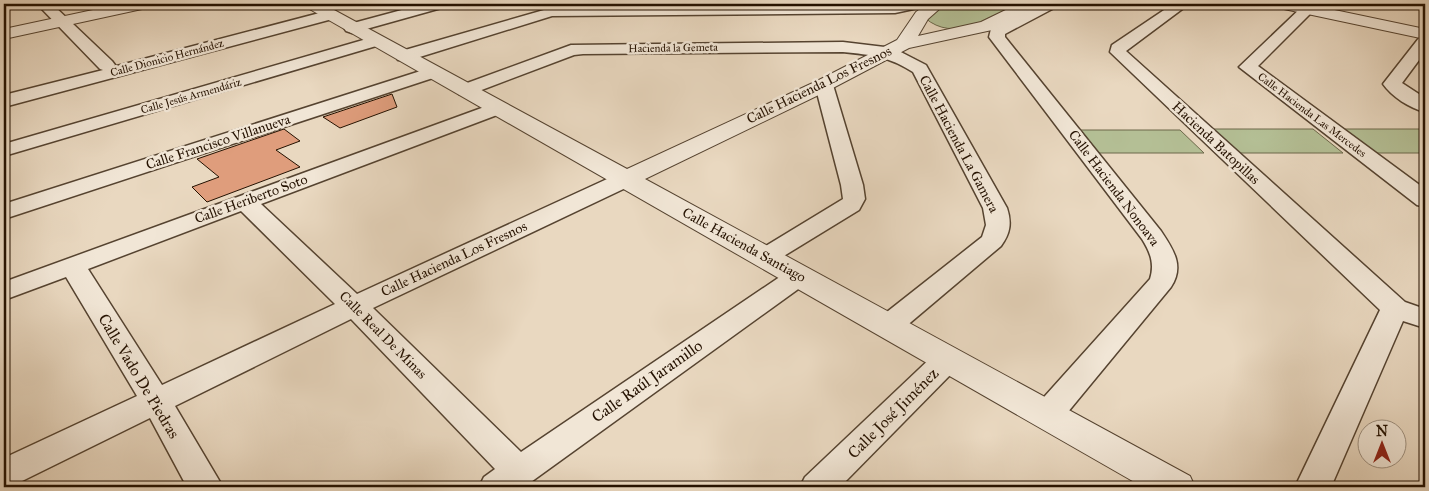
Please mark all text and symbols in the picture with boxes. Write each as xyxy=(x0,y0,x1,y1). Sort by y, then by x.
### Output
street label: Calle Dionicio Hernández xyxy=(109,37,225,79)
street label: Hacienda la Gemeta xyxy=(628,41,718,55)
street label: Calle Hacienda Los Fresnos xyxy=(744,42,894,128)
street label: Calle Hacienda Las Mercedes xyxy=(1255,70,1369,160)
street label: Calle Hacienda La Gamera xyxy=(916,72,1002,216)
street label: Calle Jesús Armendáriz xyxy=(139,75,243,118)
street label: Hacienda Batopillas xyxy=(1169,98,1263,188)
street label: Calle Francisco Villanueva xyxy=(144,111,292,173)
street label: Calle Hacienda Nonoava xyxy=(1065,127,1163,249)
street label: Calle Heriberto Soto xyxy=(192,171,310,227)
street label: Calle Hacienda Santiago xyxy=(679,204,809,286)
street label: Calle Hacienda Los Fresnos xyxy=(378,218,530,300)
street label: Calle Real De Minas xyxy=(336,288,430,382)
street label: Calle Vado De Piedras xyxy=(94,310,184,442)
street label: Calle Raúl Jaramillo xyxy=(588,336,707,427)
street label: Calle José Jiménez xyxy=(844,363,943,463)
north arrow xyxy=(1356,418,1406,468)
text: N xyxy=(1376,423,1388,440)

